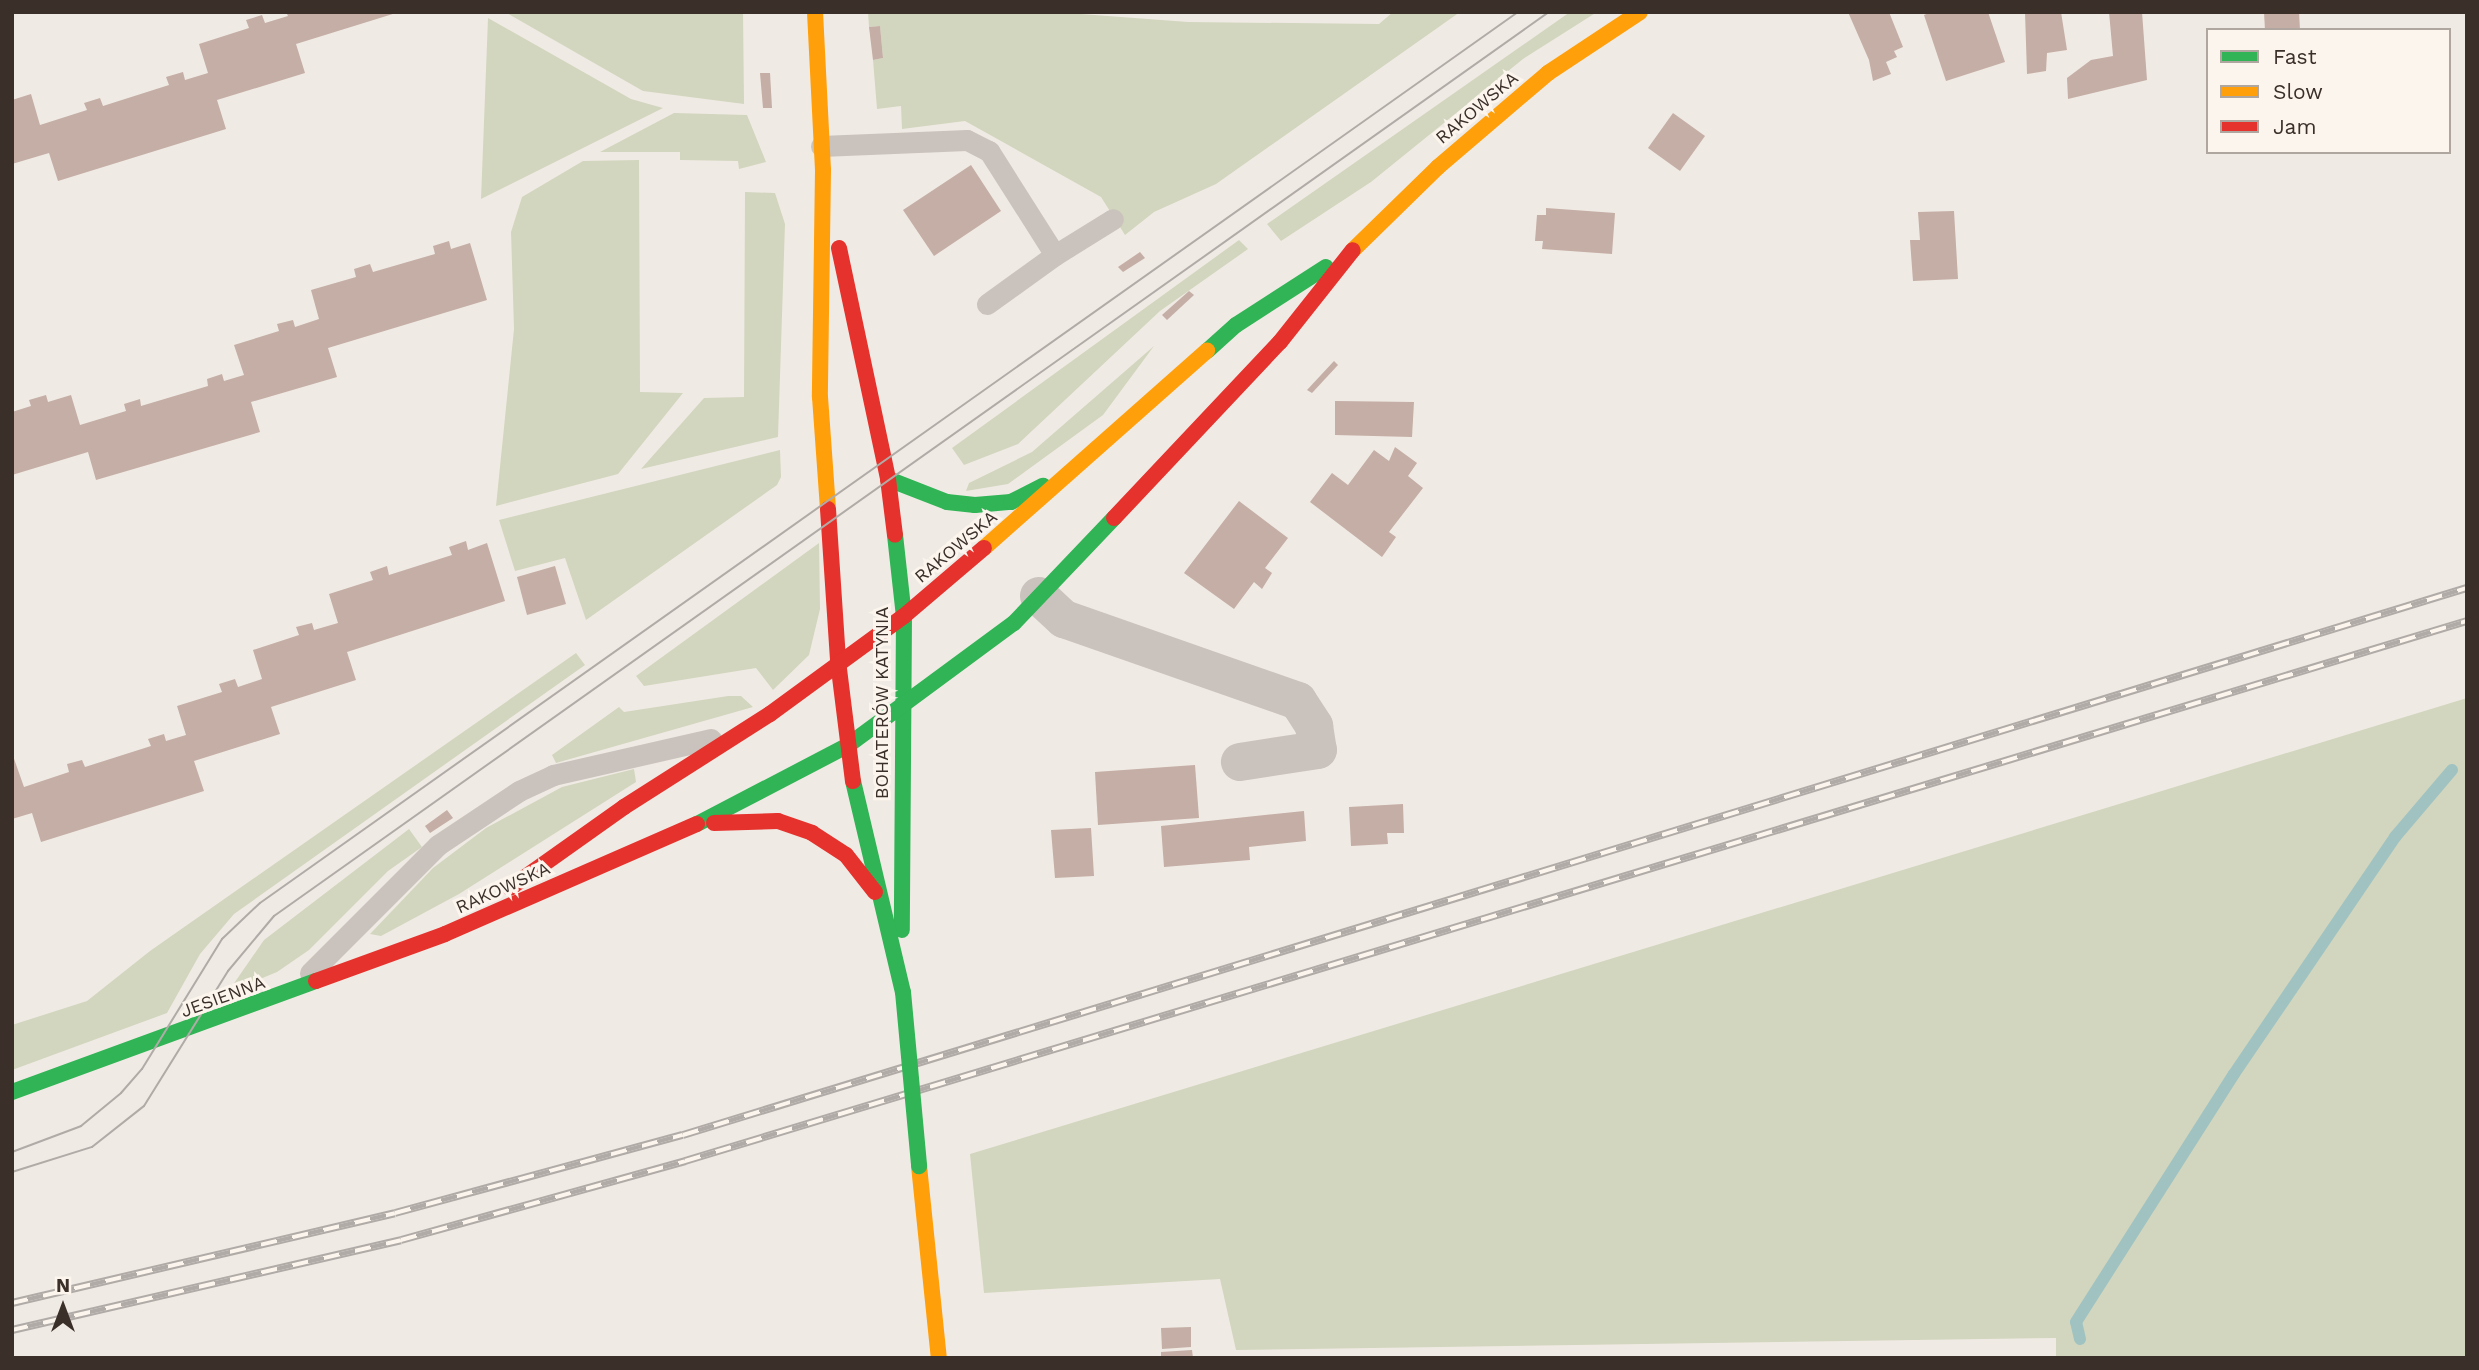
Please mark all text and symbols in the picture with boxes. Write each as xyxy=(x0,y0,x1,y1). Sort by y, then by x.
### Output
legend xyxy=(2206,28,2451,154)
text: Fast xyxy=(2273,44,2317,69)
street label: RAKOWSKA xyxy=(1431,67,1523,149)
text: Slow xyxy=(2273,79,2323,104)
text: Jam xyxy=(2273,114,2316,139)
street label: RAKOWSKA xyxy=(910,506,1002,588)
street label: BOHATERÓW KATYNIA xyxy=(871,607,893,799)
street label: RAKOWSKA xyxy=(453,858,553,918)
street label: JESIENNA xyxy=(178,972,268,1022)
north arrow xyxy=(28,1272,98,1342)
text: N xyxy=(56,1274,70,1297)

